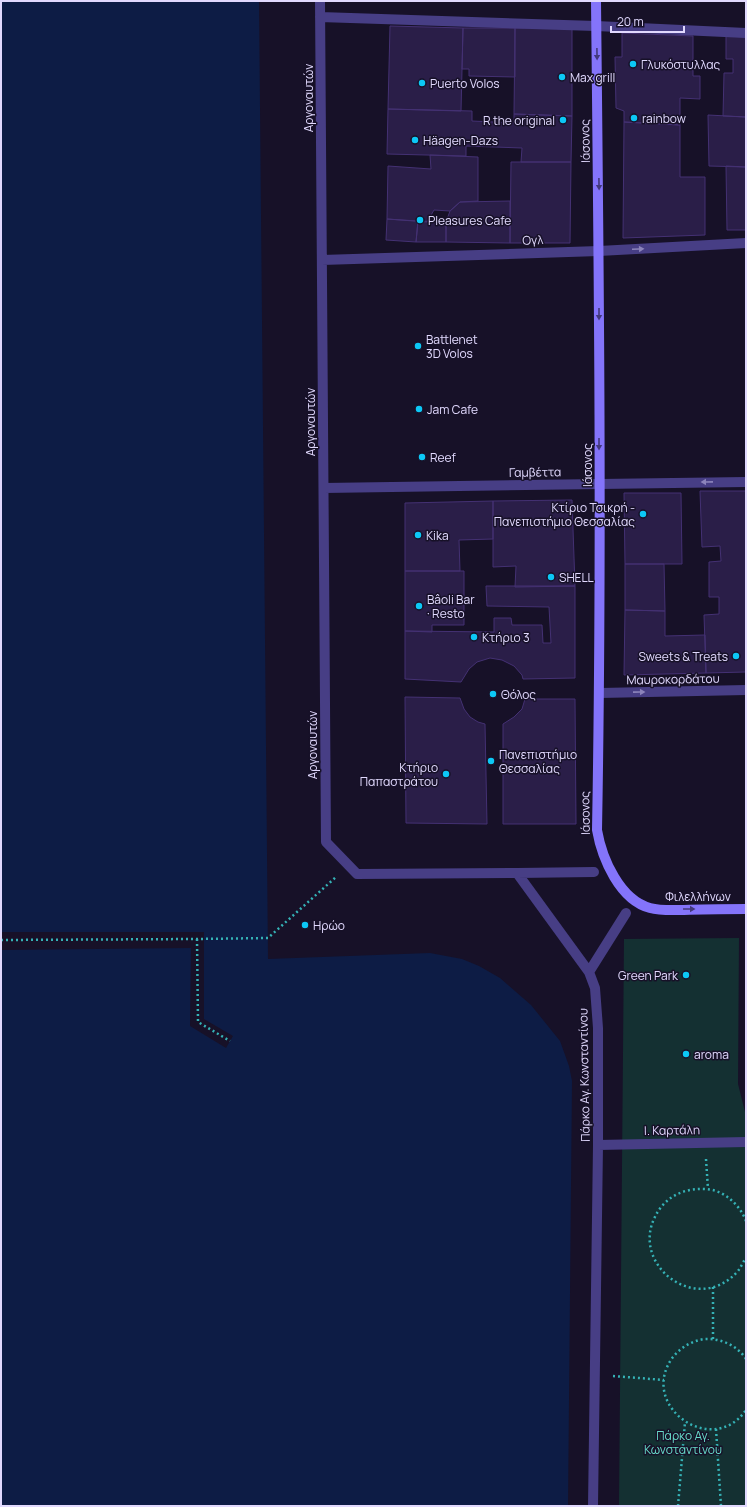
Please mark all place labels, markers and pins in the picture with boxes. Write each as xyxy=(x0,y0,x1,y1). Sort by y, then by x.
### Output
place label: Γλυκόστυλλας xyxy=(641,56,720,73)
marker: Γλυκόστυλλας xyxy=(628,59,638,69)
place label: Max grill xyxy=(570,69,615,86)
marker: Max grill xyxy=(557,72,567,82)
place label: Puerto Volos xyxy=(430,75,500,92)
marker: Puerto Volos xyxy=(417,78,427,88)
place label: rainbow xyxy=(642,110,686,127)
place label: R the original xyxy=(483,112,555,129)
marker: rainbow xyxy=(629,113,639,123)
marker: R the original xyxy=(558,115,568,125)
place label: Häagen-Dazs xyxy=(423,132,498,149)
marker: Häagen-Dazs xyxy=(410,135,420,145)
place label: Pleasures Cafe xyxy=(428,212,511,229)
marker: Pleasures Cafe xyxy=(415,215,425,225)
place label: Battlenet 3D Volos xyxy=(426,331,478,362)
marker: Battlenet 3D Volos xyxy=(413,341,423,351)
place label: Jam Cafe xyxy=(427,401,478,418)
marker: Jam Cafe xyxy=(414,404,424,414)
place label: Reef xyxy=(430,449,457,466)
marker: Reef xyxy=(417,452,427,462)
place label: Κτίριο Τσικρή - Πανεπιστήμιο Θεσσαλίας xyxy=(494,499,635,530)
marker: Κτίριο Τσικρή - Πανεπιστήμιο Θεσσαλίας xyxy=(638,509,648,519)
place label: Kika xyxy=(426,527,449,544)
marker: Kika xyxy=(413,530,423,540)
place label: SHELL xyxy=(559,569,594,586)
marker: SHELL xyxy=(546,572,556,582)
place label: Bâoli Bar · Resto xyxy=(427,591,475,622)
marker: Bâoli Bar · Resto xyxy=(414,601,424,611)
place label: Κτήριο 3 xyxy=(482,629,530,646)
marker: Κτήριο 3 xyxy=(469,632,479,642)
place label: Sweets & Treats xyxy=(638,648,728,665)
marker: Sweets & Treats xyxy=(731,651,741,661)
place label: Θόλος xyxy=(501,686,536,703)
marker: Θόλος xyxy=(488,689,498,699)
place label: Πανεπιστήμιο Θεσσαλίας xyxy=(499,746,577,777)
marker: Πανεπιστήμιο Θεσσαλίας xyxy=(486,756,496,766)
place label: Κτήριο Παπαστράτου xyxy=(360,759,438,790)
marker: Κτήριο Παπαστράτου xyxy=(441,769,451,779)
place label: Ηρώο xyxy=(313,917,345,934)
marker: Ηρώο xyxy=(300,920,310,930)
place label: Green Park xyxy=(618,967,679,984)
marker: Green Park xyxy=(681,970,691,980)
place label: aroma xyxy=(694,1046,729,1063)
marker: aroma xyxy=(681,1049,691,1059)

